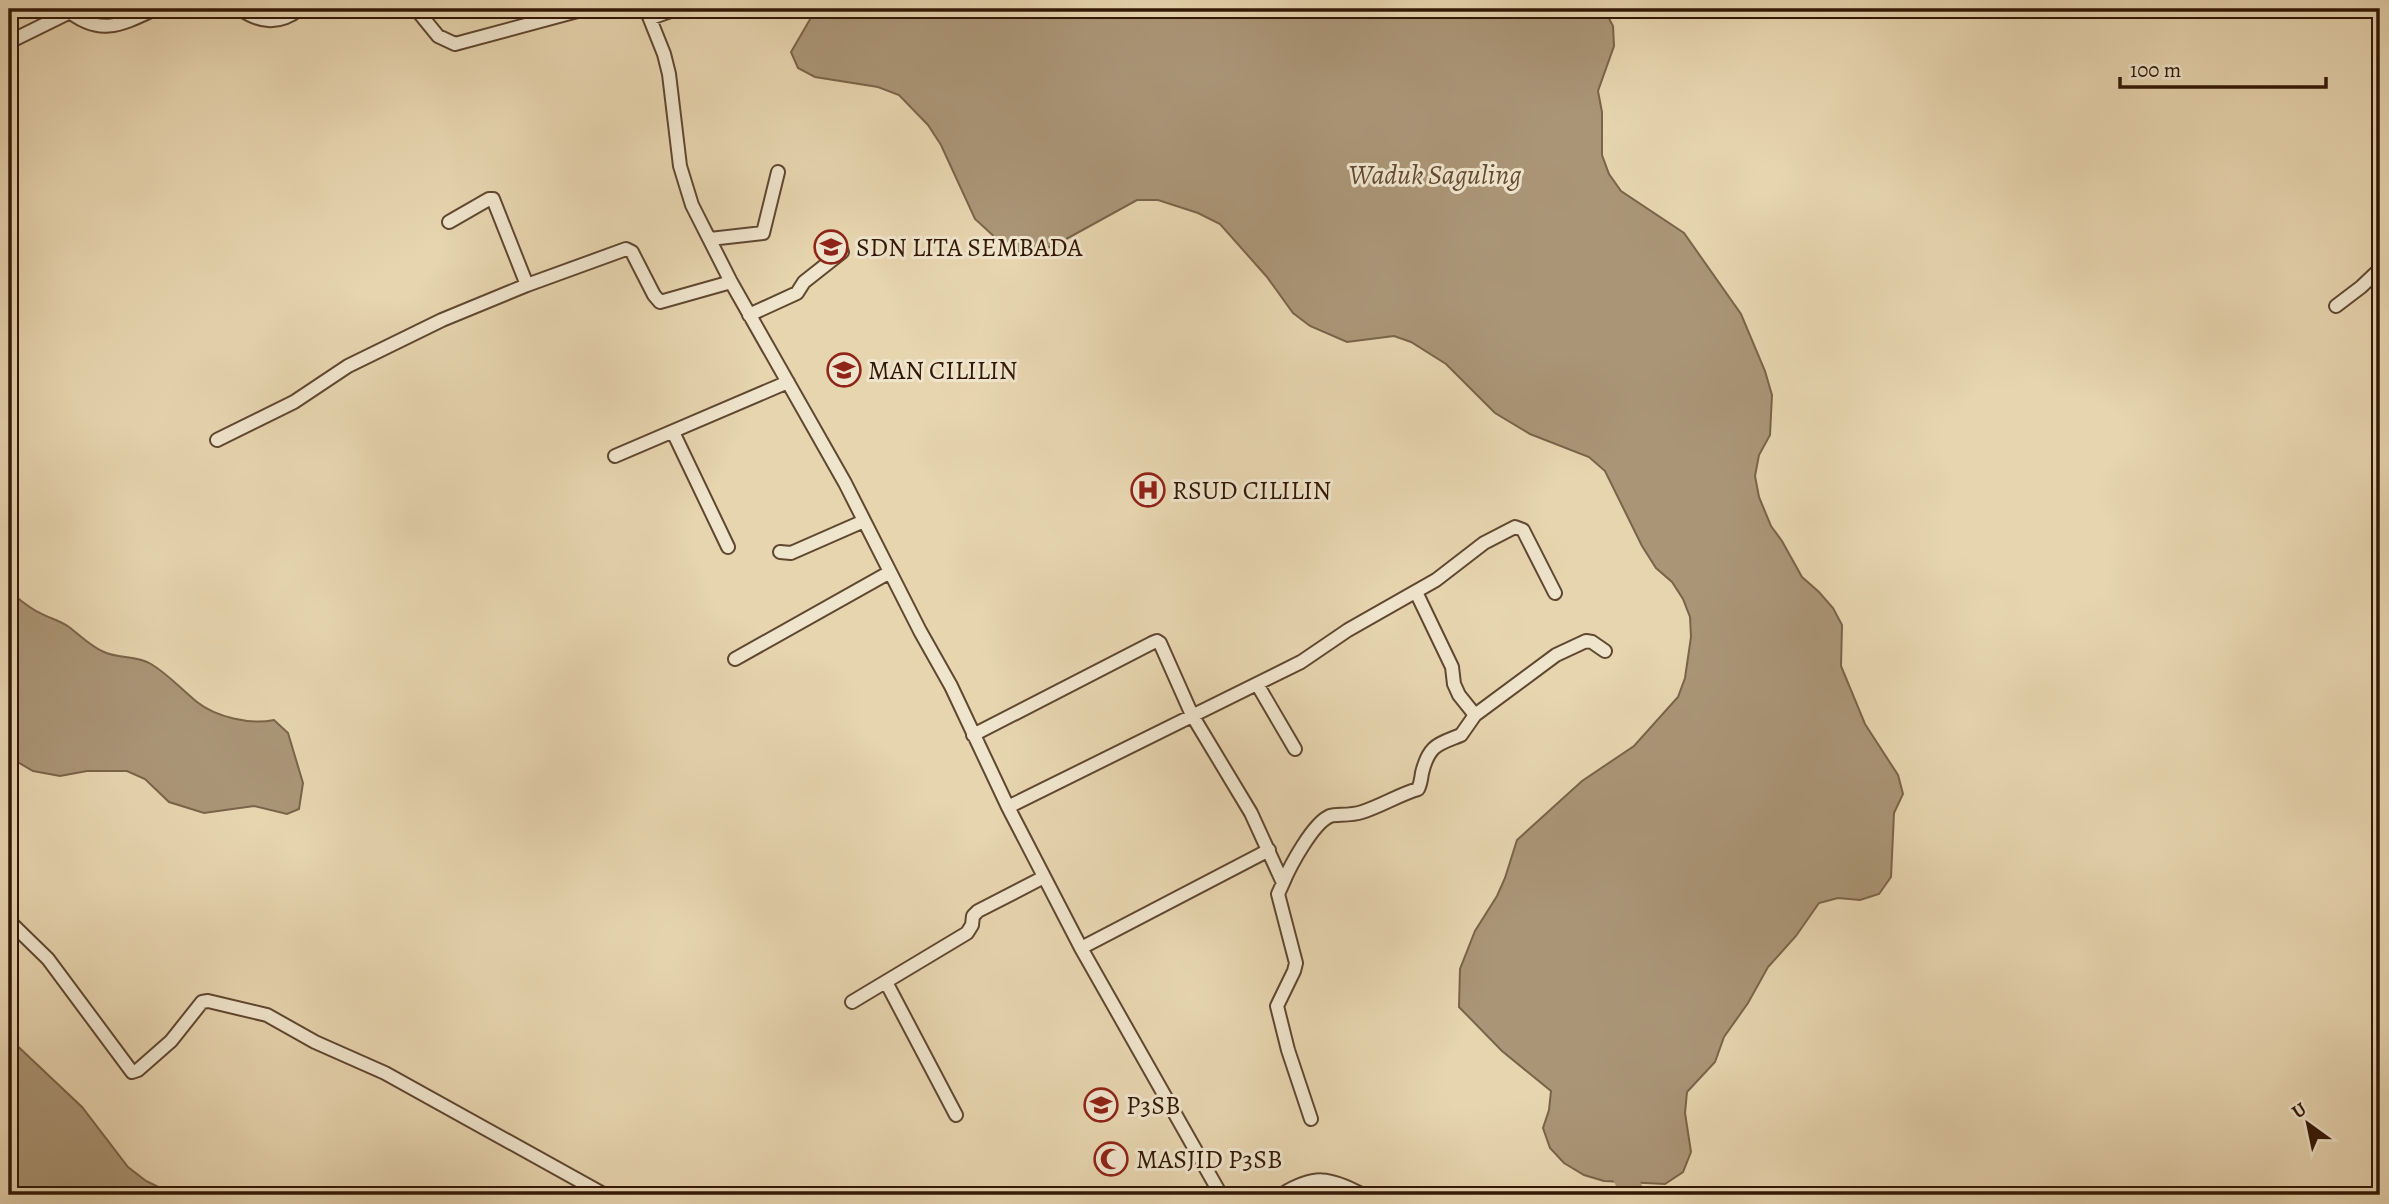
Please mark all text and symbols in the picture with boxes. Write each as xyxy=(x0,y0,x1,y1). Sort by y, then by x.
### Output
scale bar xyxy=(2120,46,2326,90)
text: 100 m xyxy=(2130,56,2181,84)
water label: Waduk Saguling xyxy=(1348,156,1522,194)
school or university icon: SDN LITA SEMBADA xyxy=(812,228,850,266)
place label: SDN LITA SEMBADA xyxy=(856,230,1083,265)
school or university icon: MAN CILILIN xyxy=(825,351,863,389)
place label: MAN CILILIN xyxy=(868,353,1018,388)
hospital icon: RSUD CILILIN xyxy=(1129,471,1167,509)
place label: RSUD CILILIN xyxy=(1172,473,1331,508)
school or university icon: P3SB xyxy=(1082,1086,1120,1124)
place label: P3SB xyxy=(1126,1088,1180,1123)
north arrow xyxy=(2274,1088,2344,1158)
text: U xyxy=(2287,1096,2312,1125)
mosque icon: MASJID P3SB xyxy=(1092,1140,1130,1178)
place label: MASJID P3SB xyxy=(1136,1142,1282,1177)

